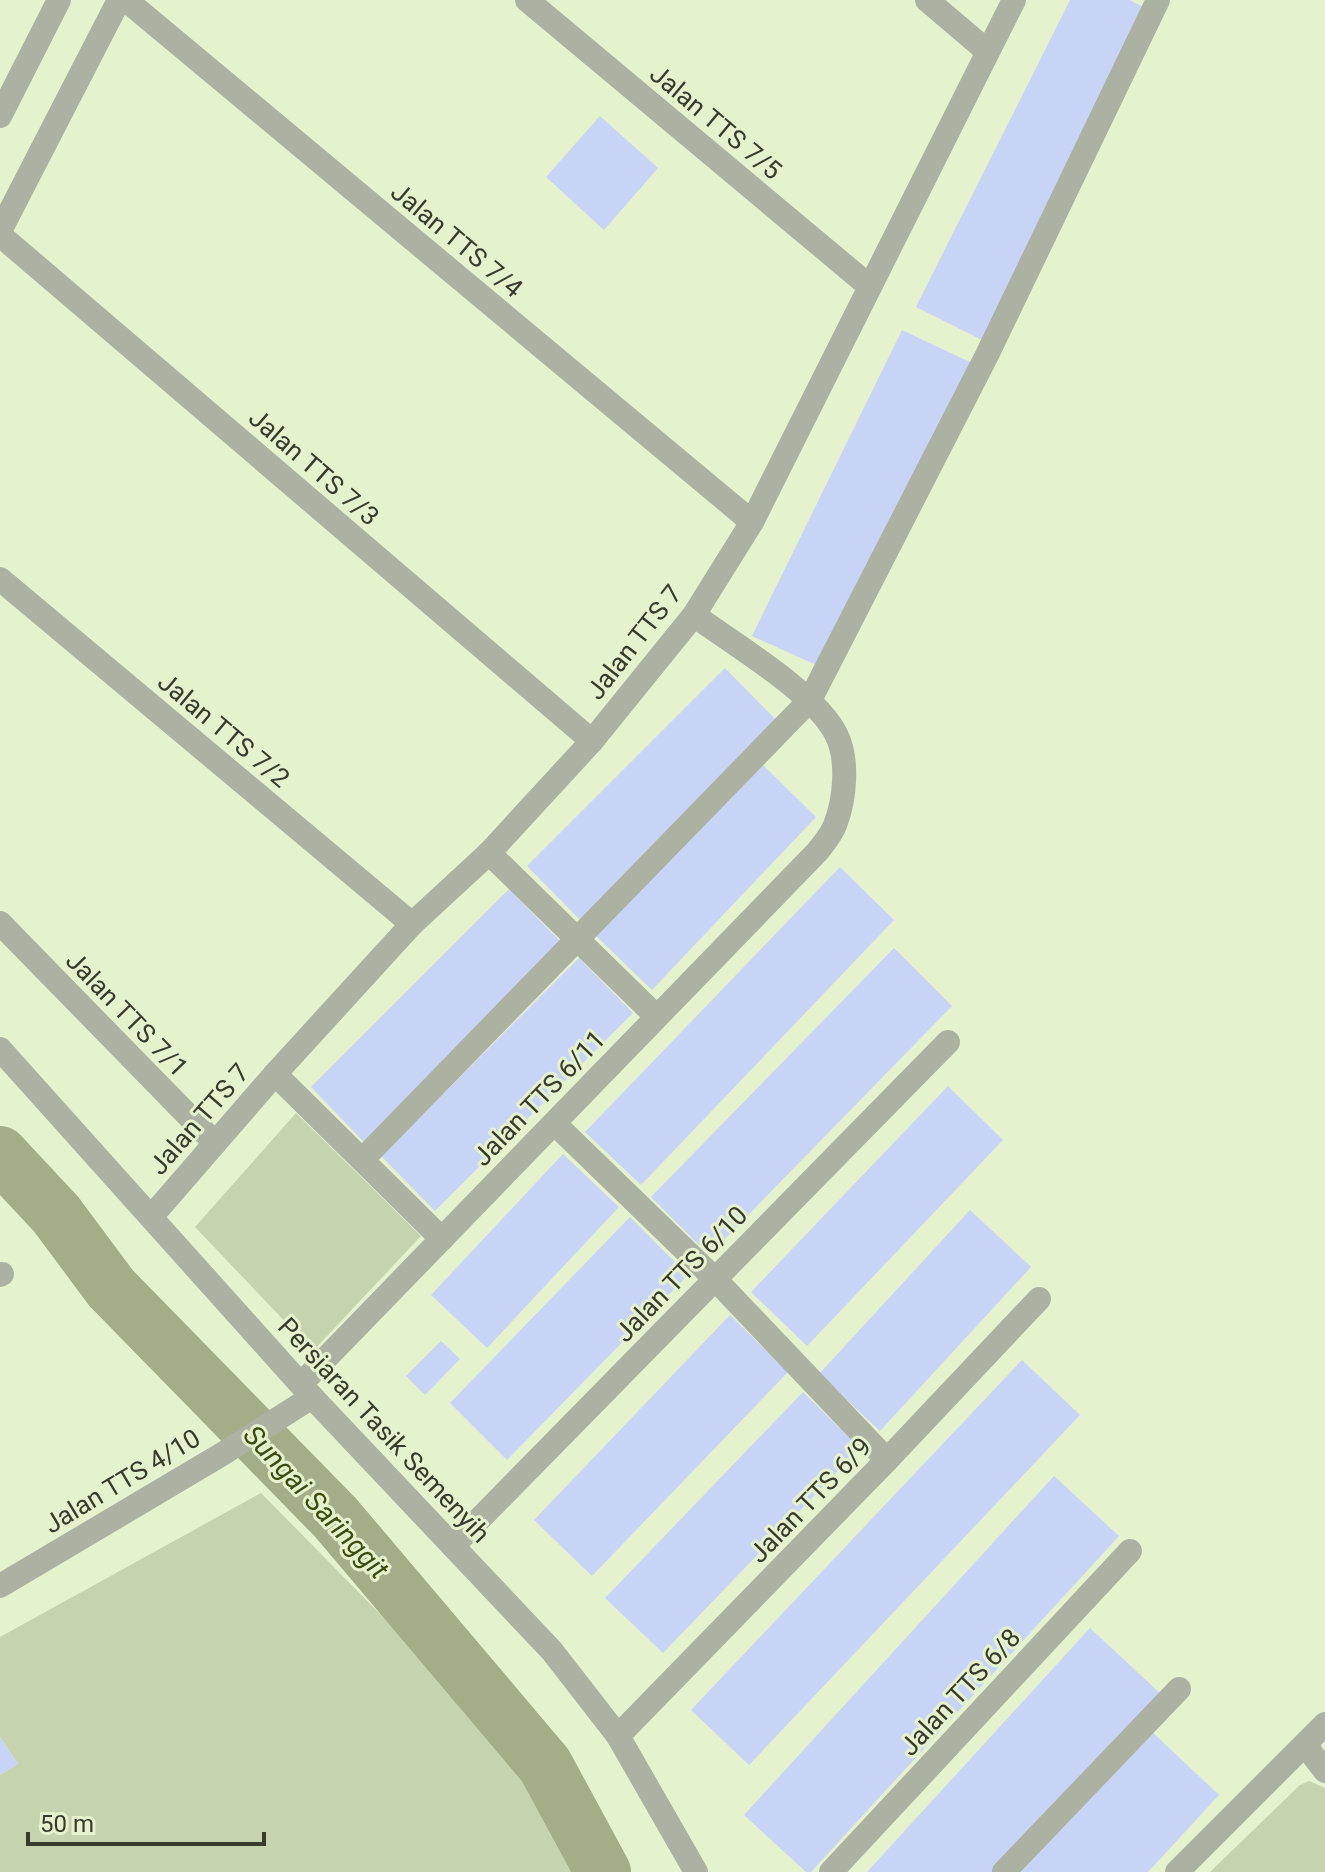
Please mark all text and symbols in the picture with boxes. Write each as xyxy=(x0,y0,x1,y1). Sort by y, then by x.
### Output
street label: Jalan TTS 7/5 xyxy=(644,58,788,186)
street label: Jalan TTS 7/4 xyxy=(385,176,529,304)
street label: Jalan TTS 7/3 xyxy=(243,402,385,532)
street label: Jalan TTS 7 xyxy=(580,579,688,705)
street label: Jalan TTS 7/2 xyxy=(152,666,296,794)
street label: Jalan TTS 7/1 xyxy=(60,945,194,1083)
street label: Jalan TTS 6/11 xyxy=(467,1024,611,1172)
street label: Jalan TTS 7 xyxy=(143,1058,255,1180)
street label: Jalan TTS 6/10 xyxy=(609,1200,753,1348)
street label: Persiaran Tasik Semenyih xyxy=(272,1311,496,1549)
water label: Sungai Saringgit xyxy=(237,1419,396,1586)
street label: Jalan TTS 4/10 xyxy=(39,1423,205,1539)
street label: Jalan TTS 6/9 xyxy=(743,1431,877,1569)
street label: Jalan TTS 6/8 xyxy=(894,1622,1026,1762)
scale bar xyxy=(28,1796,264,1846)
text: 50 m xyxy=(40,1810,94,1838)

